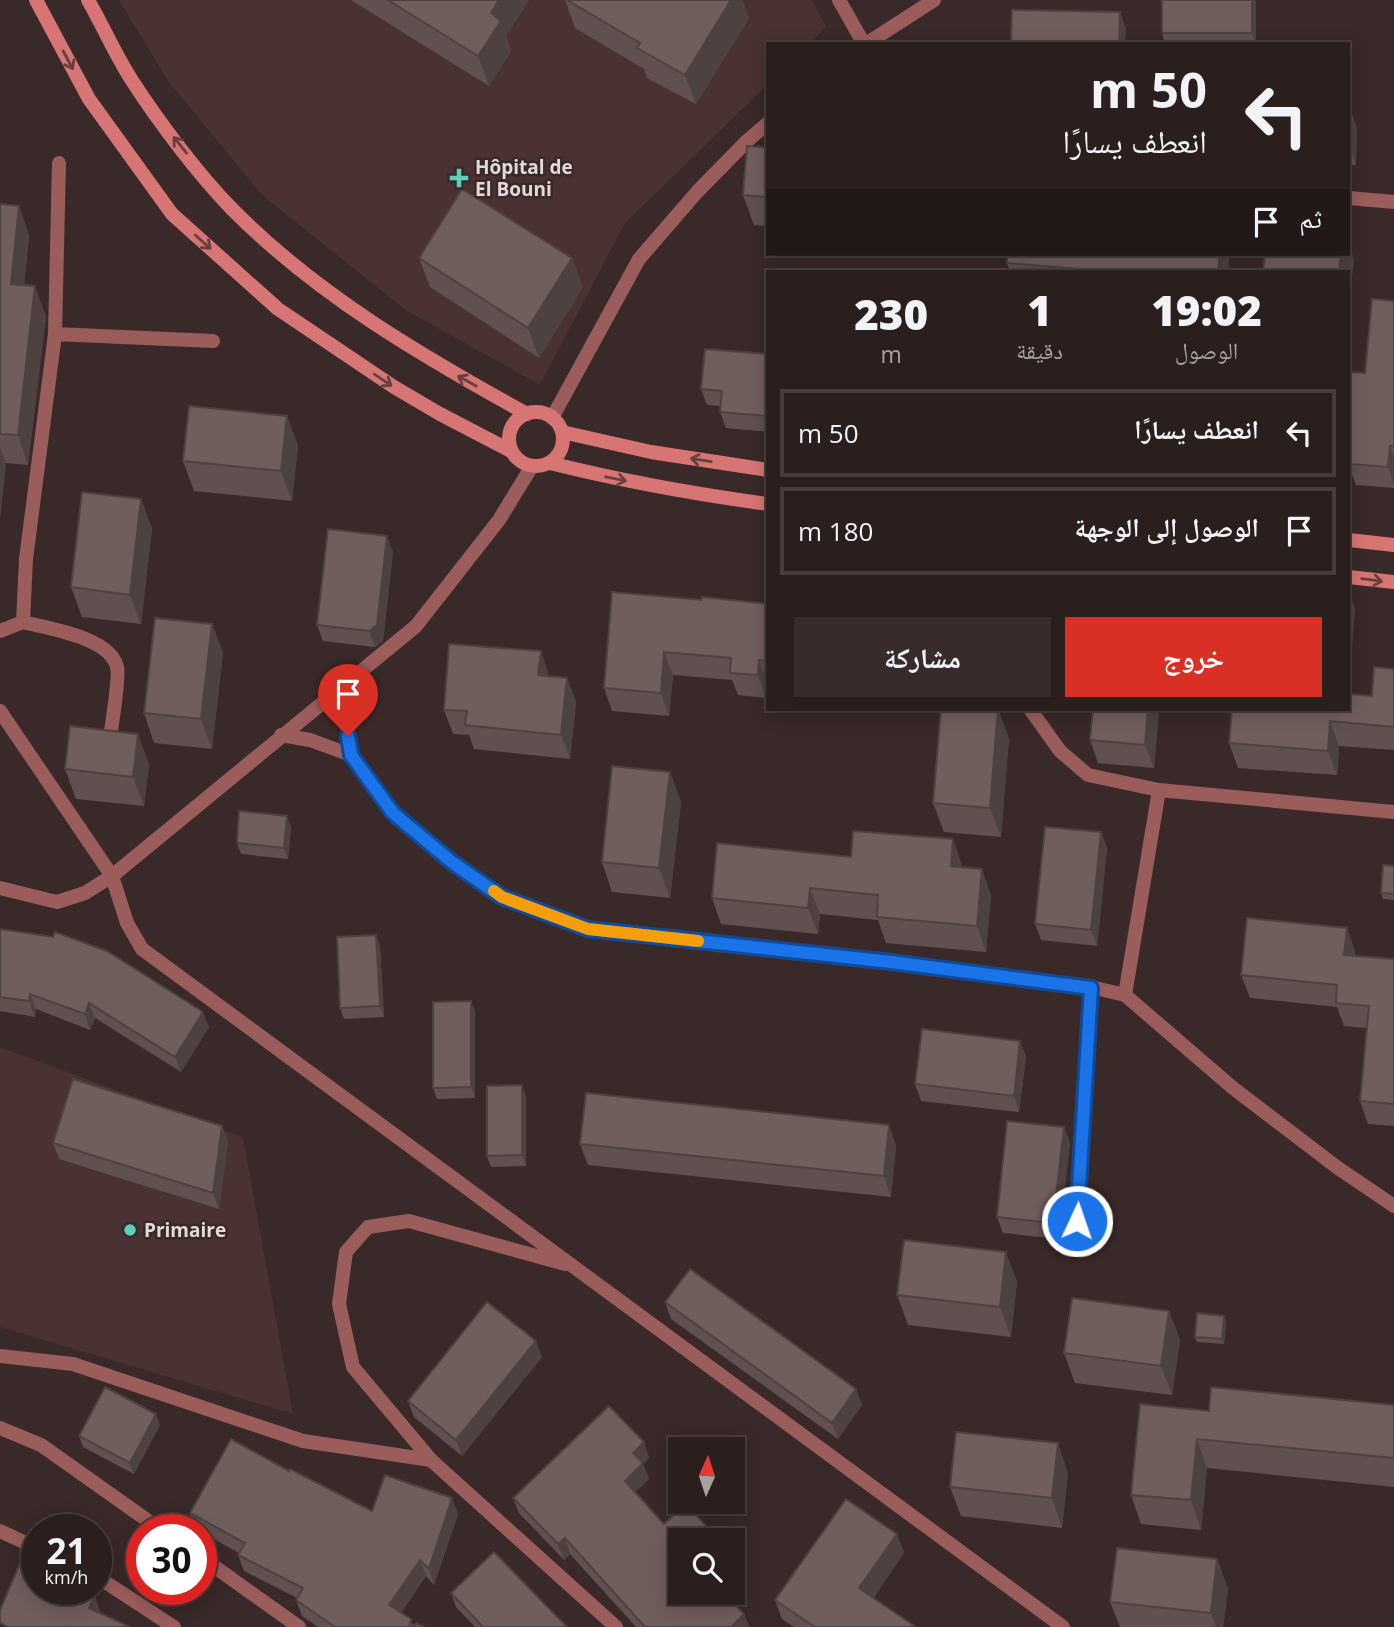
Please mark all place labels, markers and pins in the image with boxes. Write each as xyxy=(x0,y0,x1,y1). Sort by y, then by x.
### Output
place label: Hôpital de El Bouni xyxy=(475,154,573,202)
marker: Hôpital de El Bouni xyxy=(449,168,469,188)
pin xyxy=(318,664,378,736)
place label: Primaire xyxy=(144,1217,226,1243)
marker: Primaire xyxy=(122,1222,138,1238)

